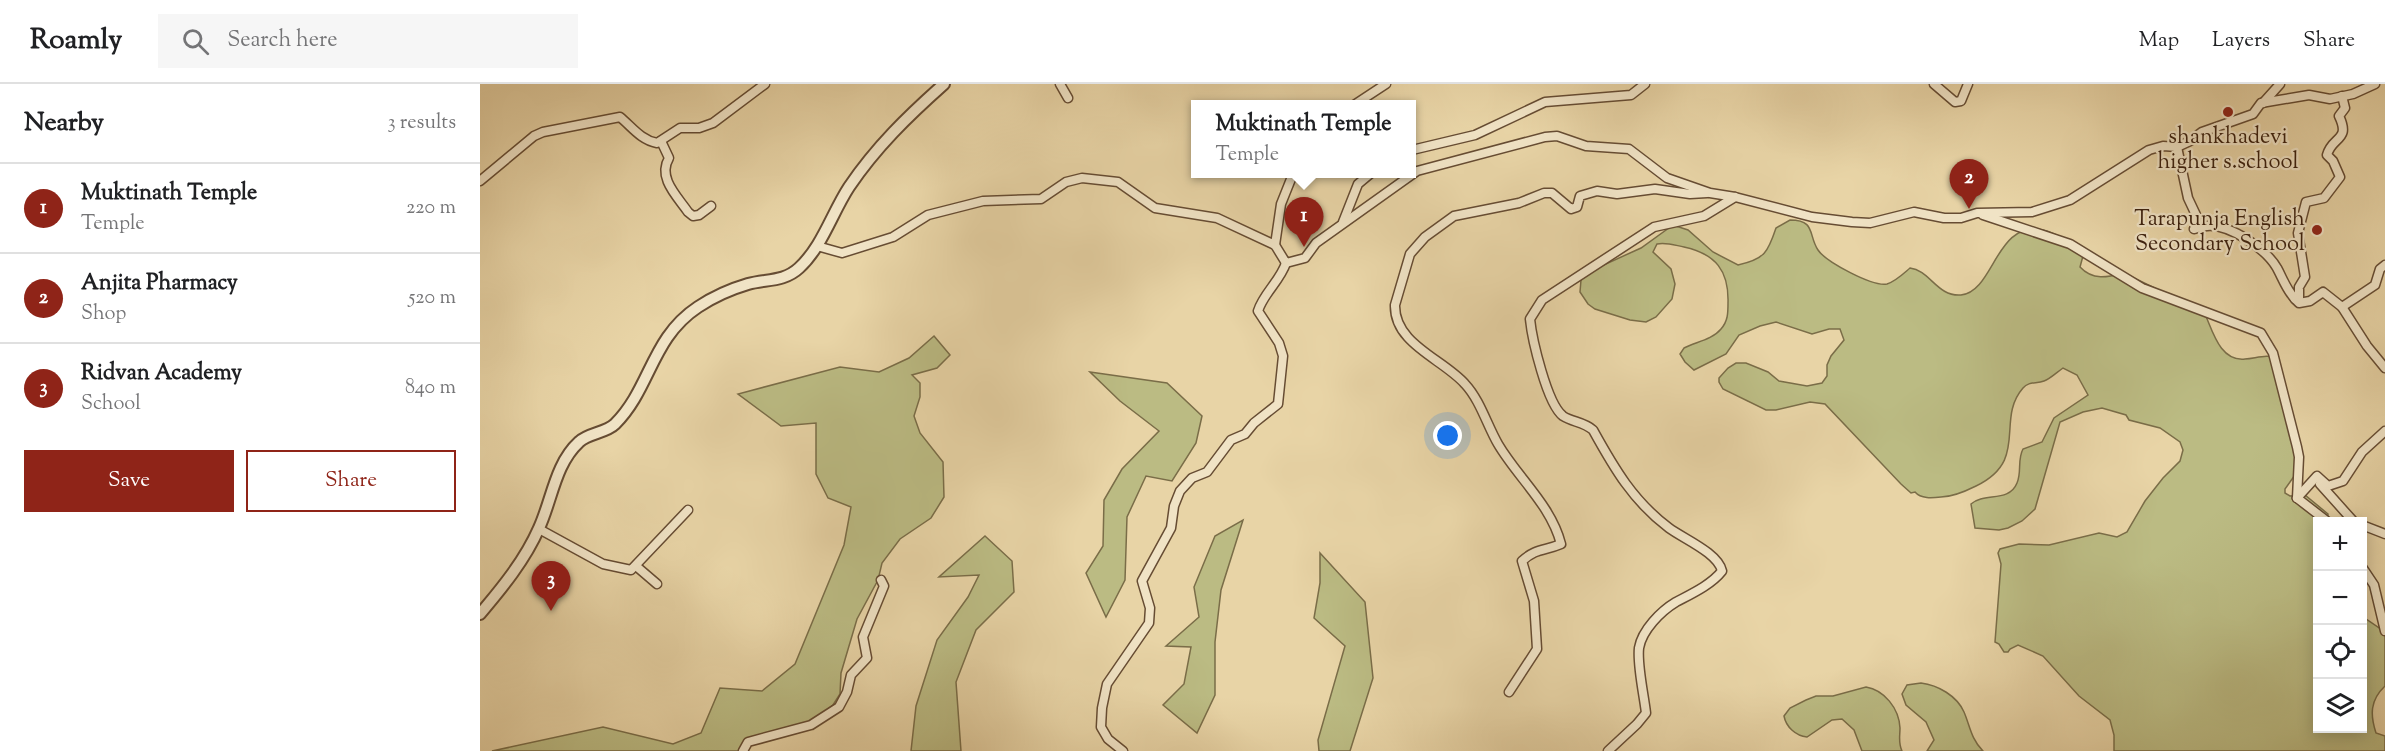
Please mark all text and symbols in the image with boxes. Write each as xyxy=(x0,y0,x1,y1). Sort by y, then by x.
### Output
search box xyxy=(158,14,578,68)
text: Roamly xyxy=(30,21,122,61)
icon: search xyxy=(179,25,212,58)
text: Search here xyxy=(227,25,338,57)
text: Map xyxy=(2139,26,2179,56)
text: Layers xyxy=(2212,26,2270,56)
text: Share xyxy=(2303,26,2355,56)
popup xyxy=(1191,100,1416,178)
text: Nearby xyxy=(24,105,104,142)
marker: shankhadevi higher s.school xyxy=(2221,105,2235,119)
text: 3 results xyxy=(387,109,456,138)
text: Muktinath Temple xyxy=(1215,109,1392,141)
place label: shankhadevi higher s.school xyxy=(2157,122,2299,179)
text: Temple xyxy=(1215,141,1279,170)
pin: 2 xyxy=(1950,160,1988,209)
text: Muktinath Temple xyxy=(81,178,257,210)
text: 1 xyxy=(40,194,47,223)
text: 220 m xyxy=(406,194,456,223)
pin: 1 xyxy=(1284,198,1324,247)
place label: Tarapunja English Secondary School xyxy=(2134,204,2305,261)
text: Temple xyxy=(81,210,145,239)
marker: Tarapunja English Secondary School xyxy=(2310,223,2324,237)
text: Anjita Pharmacy xyxy=(81,268,238,300)
text: 2 xyxy=(39,284,48,313)
text: 520 m xyxy=(408,284,456,313)
text: Shop xyxy=(81,300,126,329)
text: Ridvan Academy xyxy=(81,358,242,390)
text: 3 xyxy=(39,374,48,403)
text: 840 m xyxy=(405,374,456,403)
text: School xyxy=(81,390,141,419)
your location xyxy=(1433,421,1462,450)
button: Save xyxy=(24,450,234,512)
button: Share xyxy=(246,450,456,512)
map controls xyxy=(2313,517,2367,733)
button: + xyxy=(2313,517,2367,571)
pin: 3 xyxy=(532,562,570,611)
button: − xyxy=(2313,571,2367,625)
button: locate xyxy=(2313,625,2367,679)
button: layers xyxy=(2313,679,2367,733)

